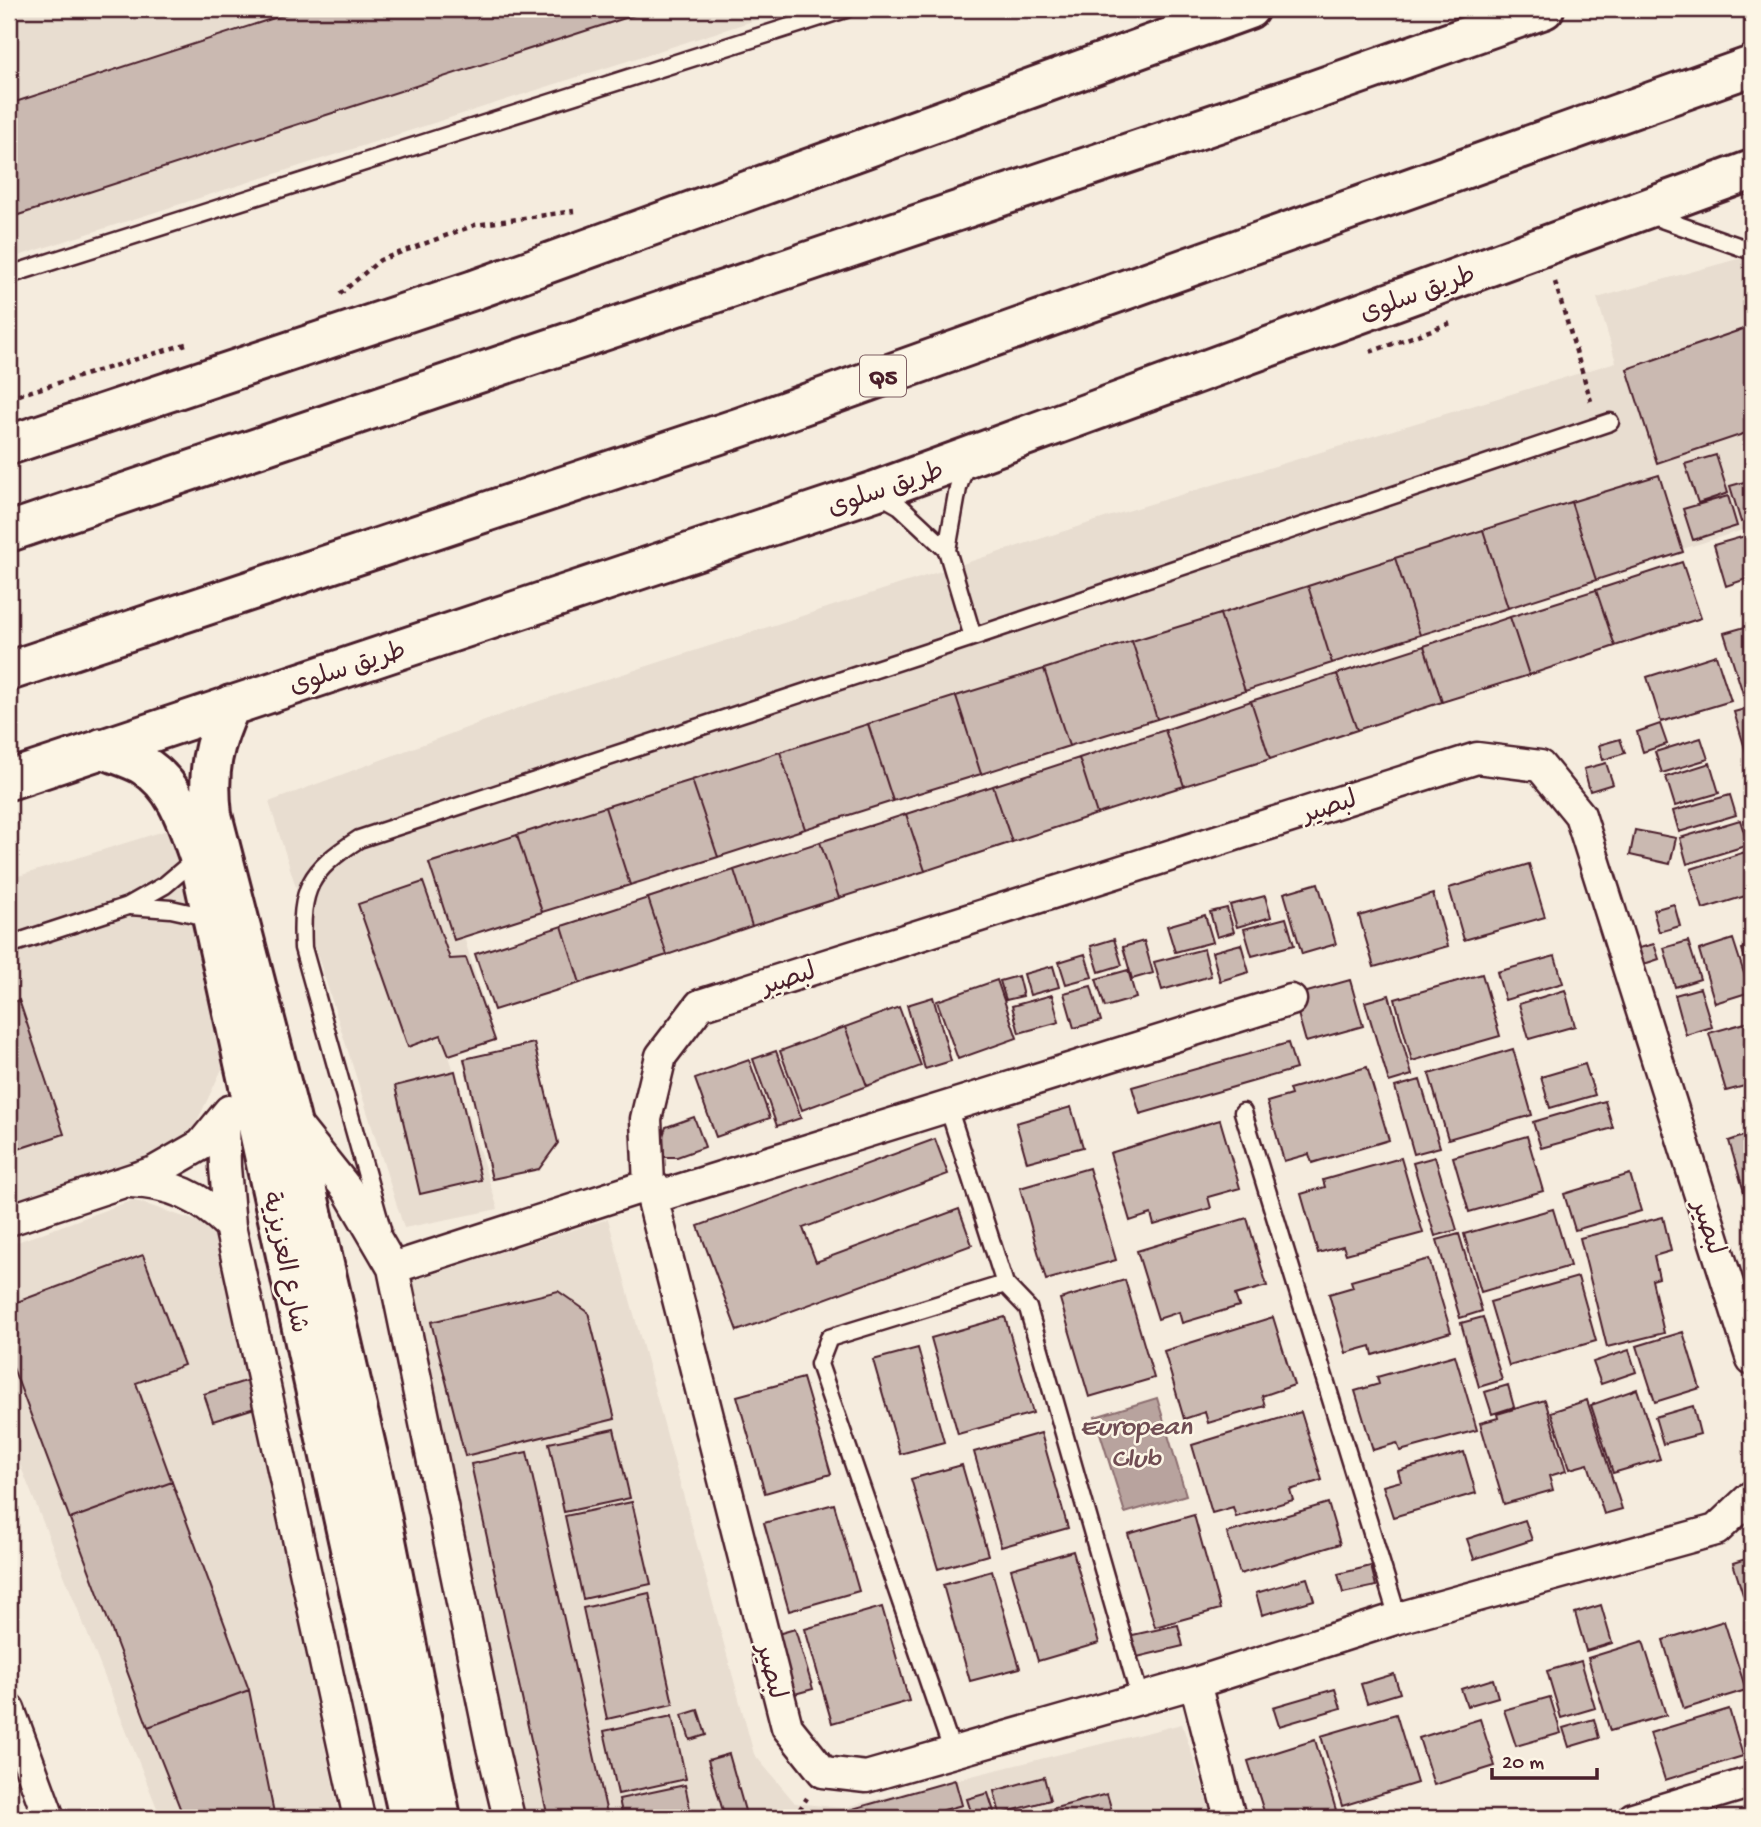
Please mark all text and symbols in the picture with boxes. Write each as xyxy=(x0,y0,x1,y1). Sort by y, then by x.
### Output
street label: طريق سلوى xyxy=(1356,261,1481,331)
road number: Q5 xyxy=(860,356,906,396)
street label: طريق سلوى xyxy=(824,457,949,526)
street label: طريق سلوى xyxy=(286,637,411,704)
street label: لبصير xyxy=(1297,786,1362,833)
street label: لبصير xyxy=(756,958,821,1005)
street label: شارع العزيزية xyxy=(252,1189,313,1336)
street label: لبصير xyxy=(1682,1195,1729,1260)
water label: European Club xyxy=(1080,1412,1193,1477)
street label: لبصير xyxy=(746,1640,790,1703)
scale bar xyxy=(1492,1736,1596,1780)
text: 20 m xyxy=(1502,1752,1544,1777)

